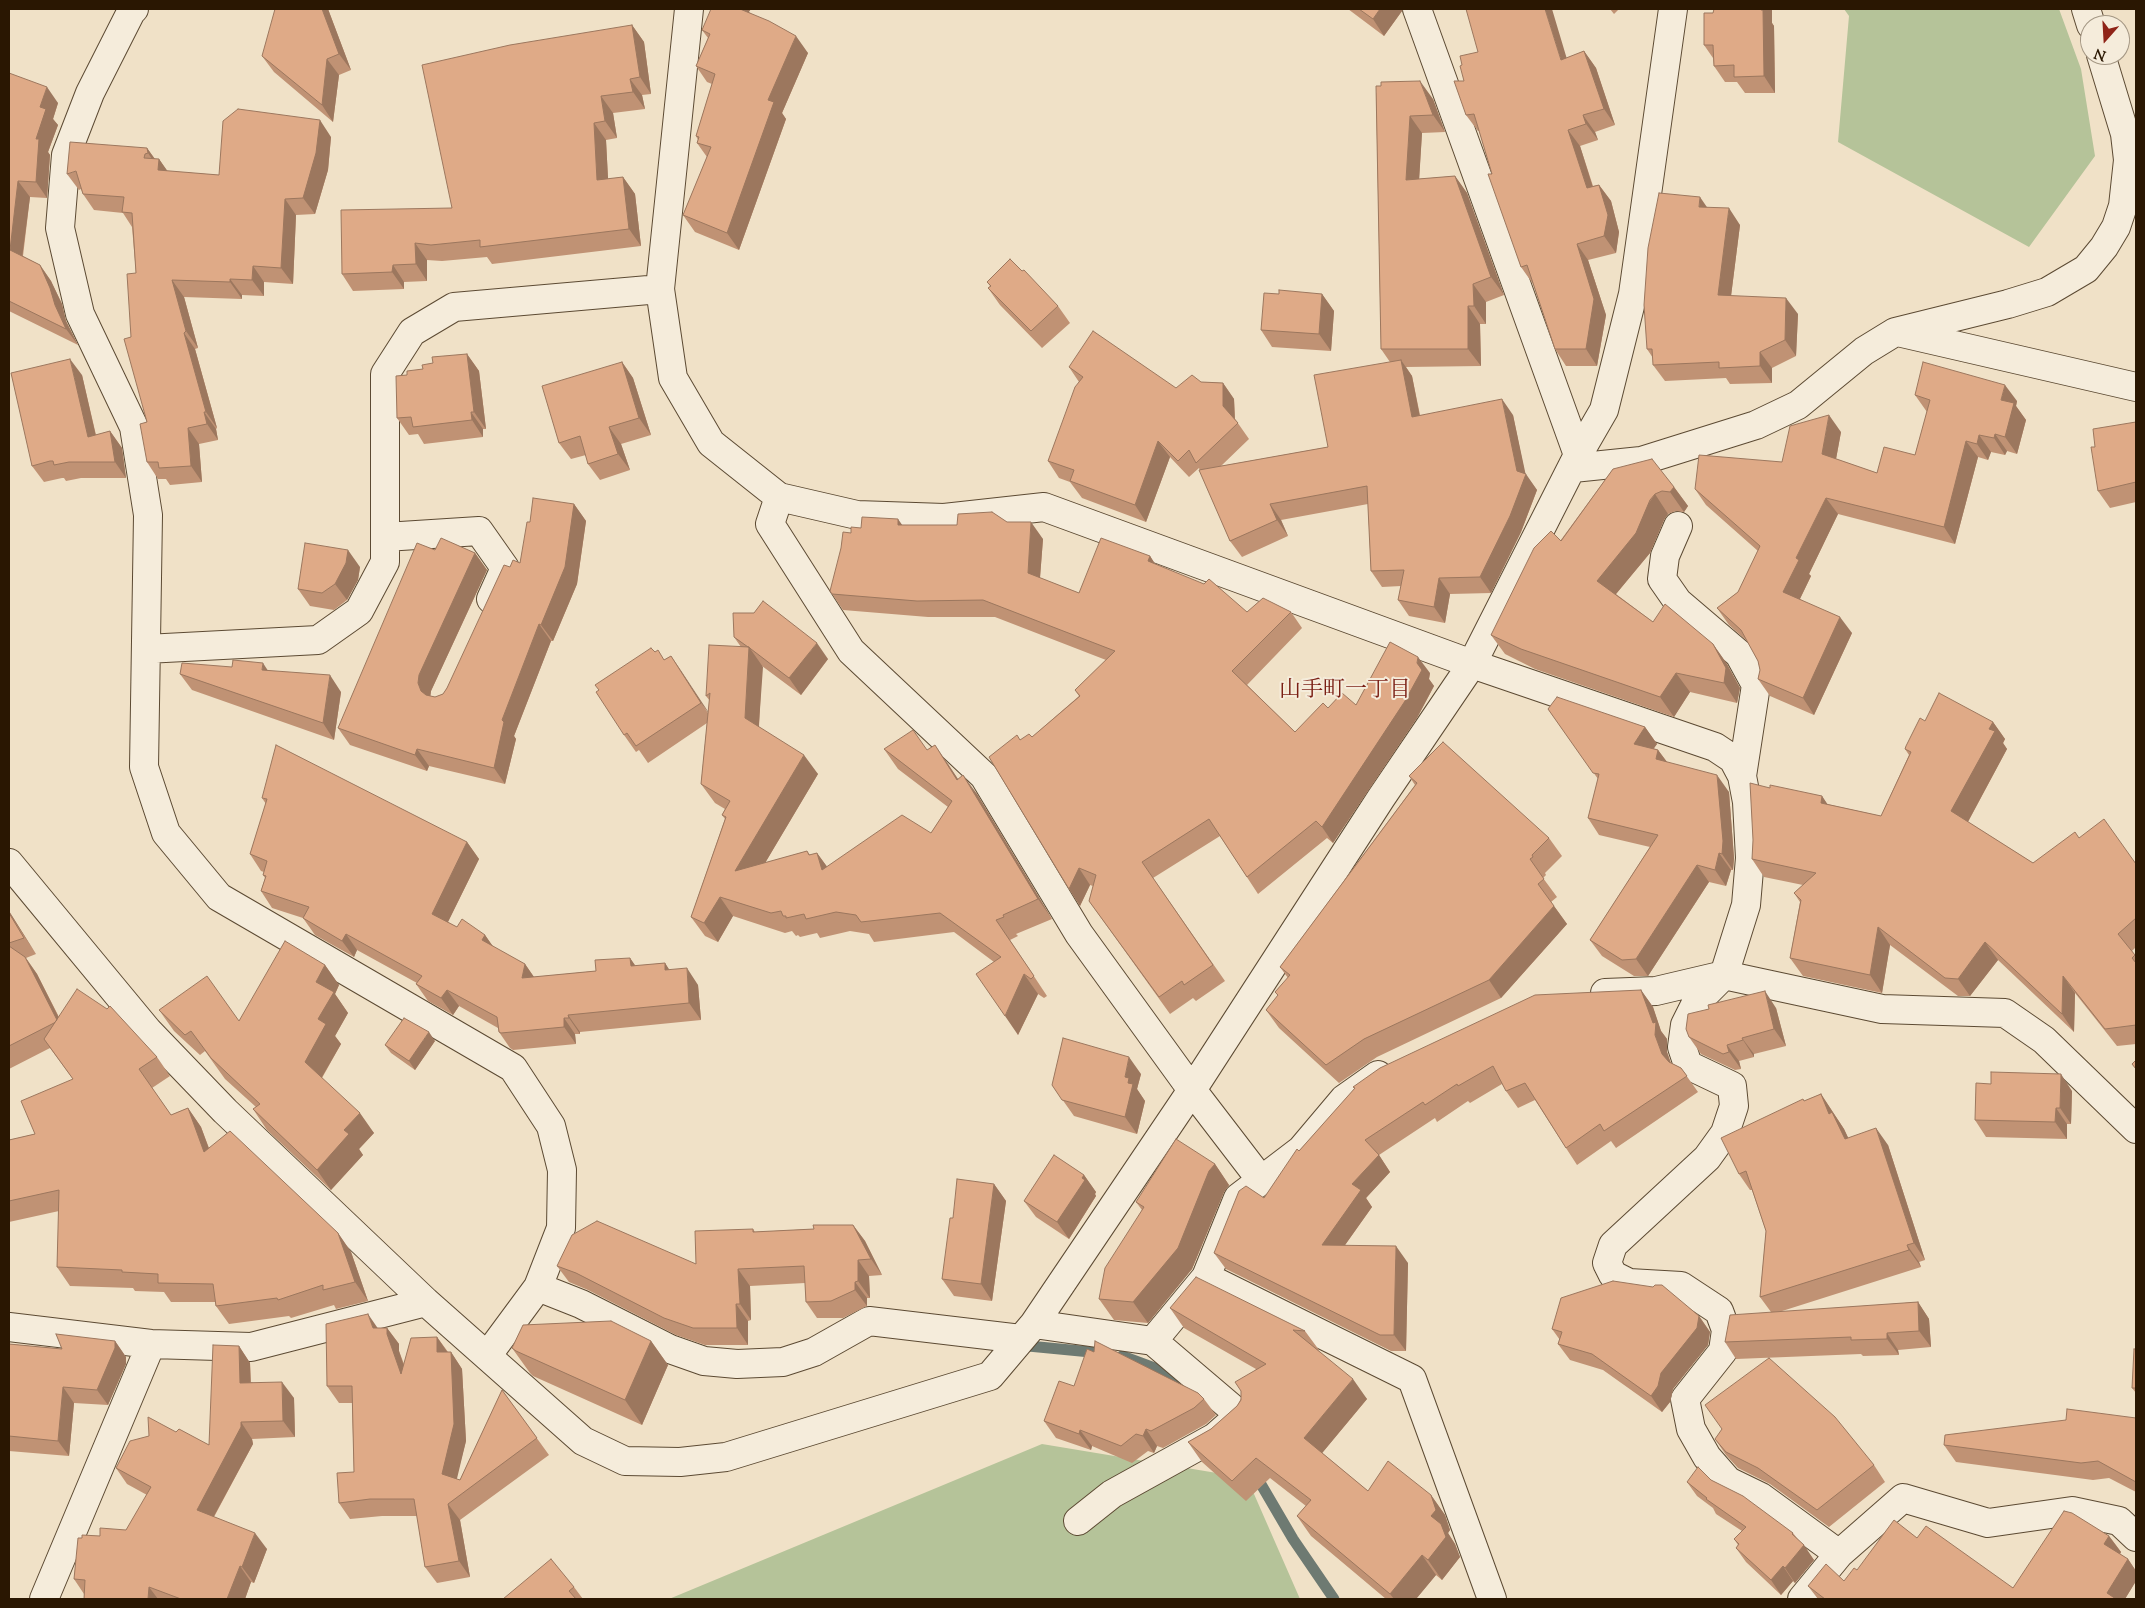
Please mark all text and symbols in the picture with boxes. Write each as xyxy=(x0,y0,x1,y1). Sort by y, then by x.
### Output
north arrow xyxy=(2080,15,2130,65)
text: N xyxy=(2092,42,2109,65)
district label: 山手町一丁目 xyxy=(1279,679,1411,705)

